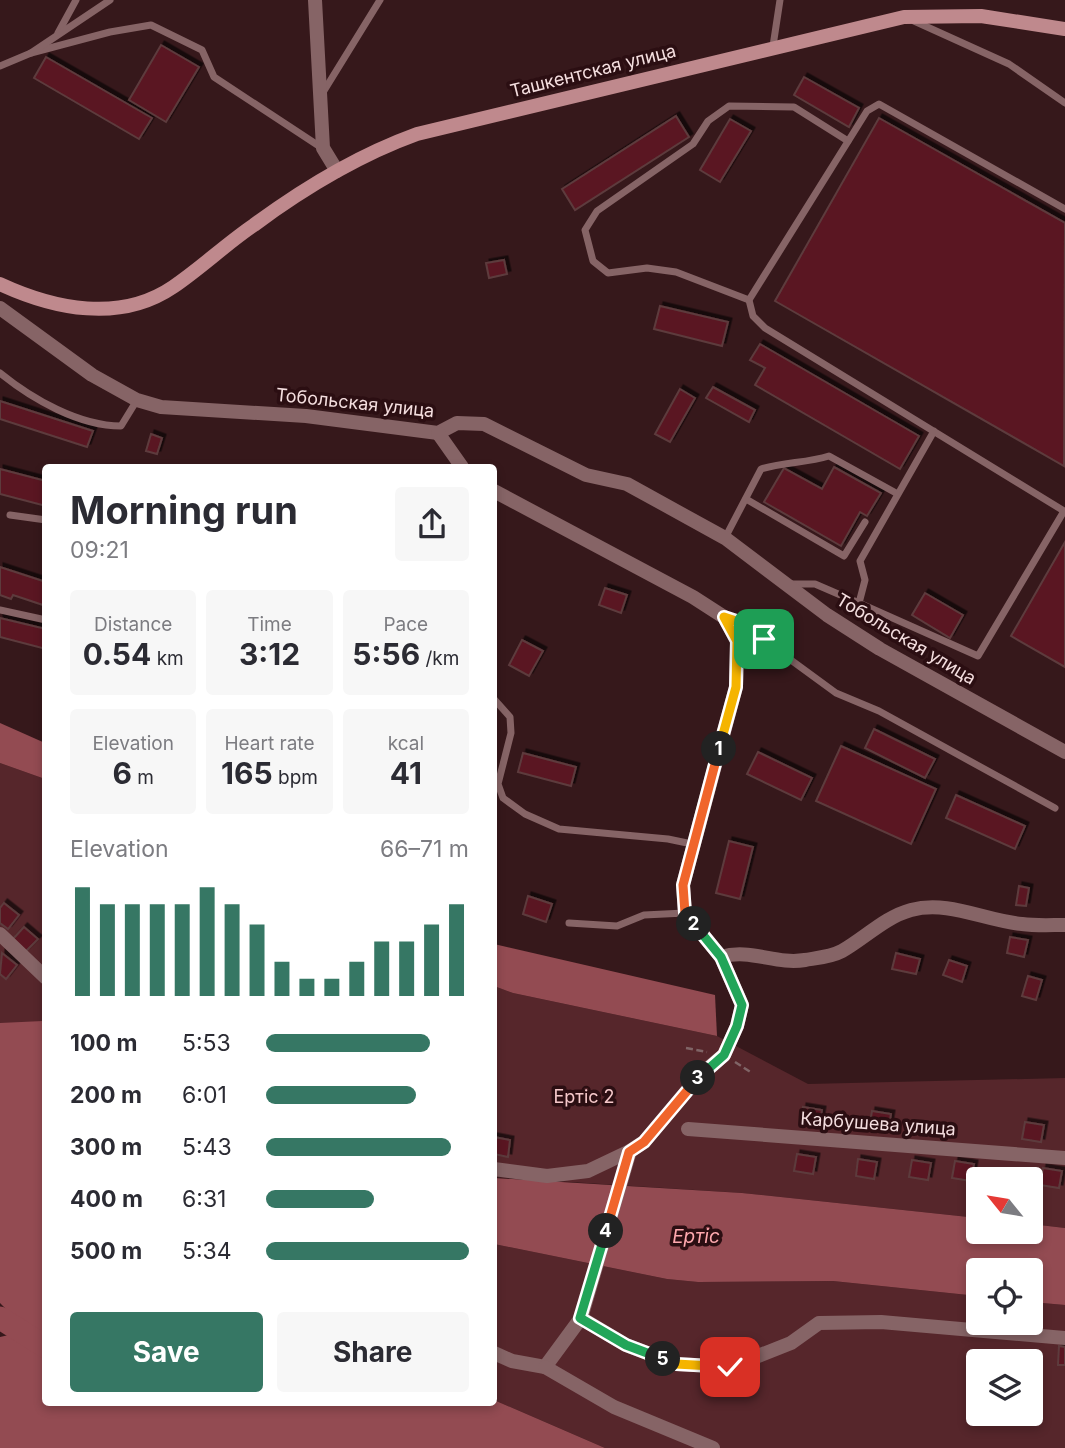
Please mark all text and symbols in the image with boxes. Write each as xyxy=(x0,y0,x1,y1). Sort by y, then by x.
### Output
street label: Ташкентская улица xyxy=(508,40,678,101)
street label: Тобольская улица xyxy=(275,384,435,421)
text: Morning run xyxy=(70,487,298,533)
button: share xyxy=(395,487,469,561)
text: 09:21 xyxy=(70,536,129,564)
street label: Тобольская улица xyxy=(833,589,980,689)
pin xyxy=(734,609,794,669)
text: Distance xyxy=(94,613,172,636)
text: Time xyxy=(247,613,292,636)
text: Pace xyxy=(383,613,428,636)
icon: arrive xyxy=(745,620,783,658)
text: 0.54 xyxy=(83,636,151,672)
text: 3:12 xyxy=(239,636,300,672)
text: 5:56 xyxy=(352,636,420,672)
text: km xyxy=(151,647,184,670)
text: /km xyxy=(420,647,459,670)
text: Elevation xyxy=(92,732,174,755)
text: Heart rate xyxy=(224,732,314,755)
text: kcal xyxy=(388,732,424,755)
pin: 1 xyxy=(702,732,736,766)
text: 1 xyxy=(714,737,723,760)
text: 6 xyxy=(112,755,132,791)
text: 165 xyxy=(221,755,273,791)
text: 41 xyxy=(390,755,422,791)
text: m xyxy=(132,766,154,789)
text: bpm xyxy=(273,766,318,789)
text: Elevation xyxy=(70,835,169,863)
text: 66–71 m xyxy=(380,835,469,863)
pin: 2 xyxy=(676,906,712,942)
text: 2 xyxy=(688,912,699,935)
text: 100 m xyxy=(70,1029,137,1057)
text: 5:53 xyxy=(182,1029,231,1057)
pin: 3 xyxy=(680,1060,716,1096)
text: 3 xyxy=(691,1066,704,1089)
text: 200 m xyxy=(70,1081,142,1109)
text: 6:01 xyxy=(182,1081,227,1109)
park label: Ертіс 2 xyxy=(553,1086,615,1107)
street label: Карбушева улица xyxy=(800,1108,956,1139)
text: 300 m xyxy=(70,1133,142,1161)
text: 5:43 xyxy=(182,1133,232,1161)
north arrow xyxy=(966,1167,1043,1244)
map controls xyxy=(966,1167,1043,1426)
text: 400 m xyxy=(70,1185,143,1213)
text: 6:31 xyxy=(182,1185,226,1213)
pin: 4 xyxy=(588,1214,624,1248)
text: 4 xyxy=(599,1219,612,1242)
water label: Ертіс xyxy=(672,1225,720,1248)
text: 500 m xyxy=(70,1237,142,1265)
text: 5:34 xyxy=(182,1237,232,1265)
button: locate xyxy=(966,1258,1043,1335)
button: Save xyxy=(70,1312,263,1392)
button: Share xyxy=(277,1312,469,1392)
pin xyxy=(700,1337,760,1397)
pin: 5 xyxy=(646,1342,680,1376)
text: 5 xyxy=(656,1347,669,1370)
icon: check xyxy=(711,1348,749,1386)
button: layers xyxy=(966,1349,1043,1426)

